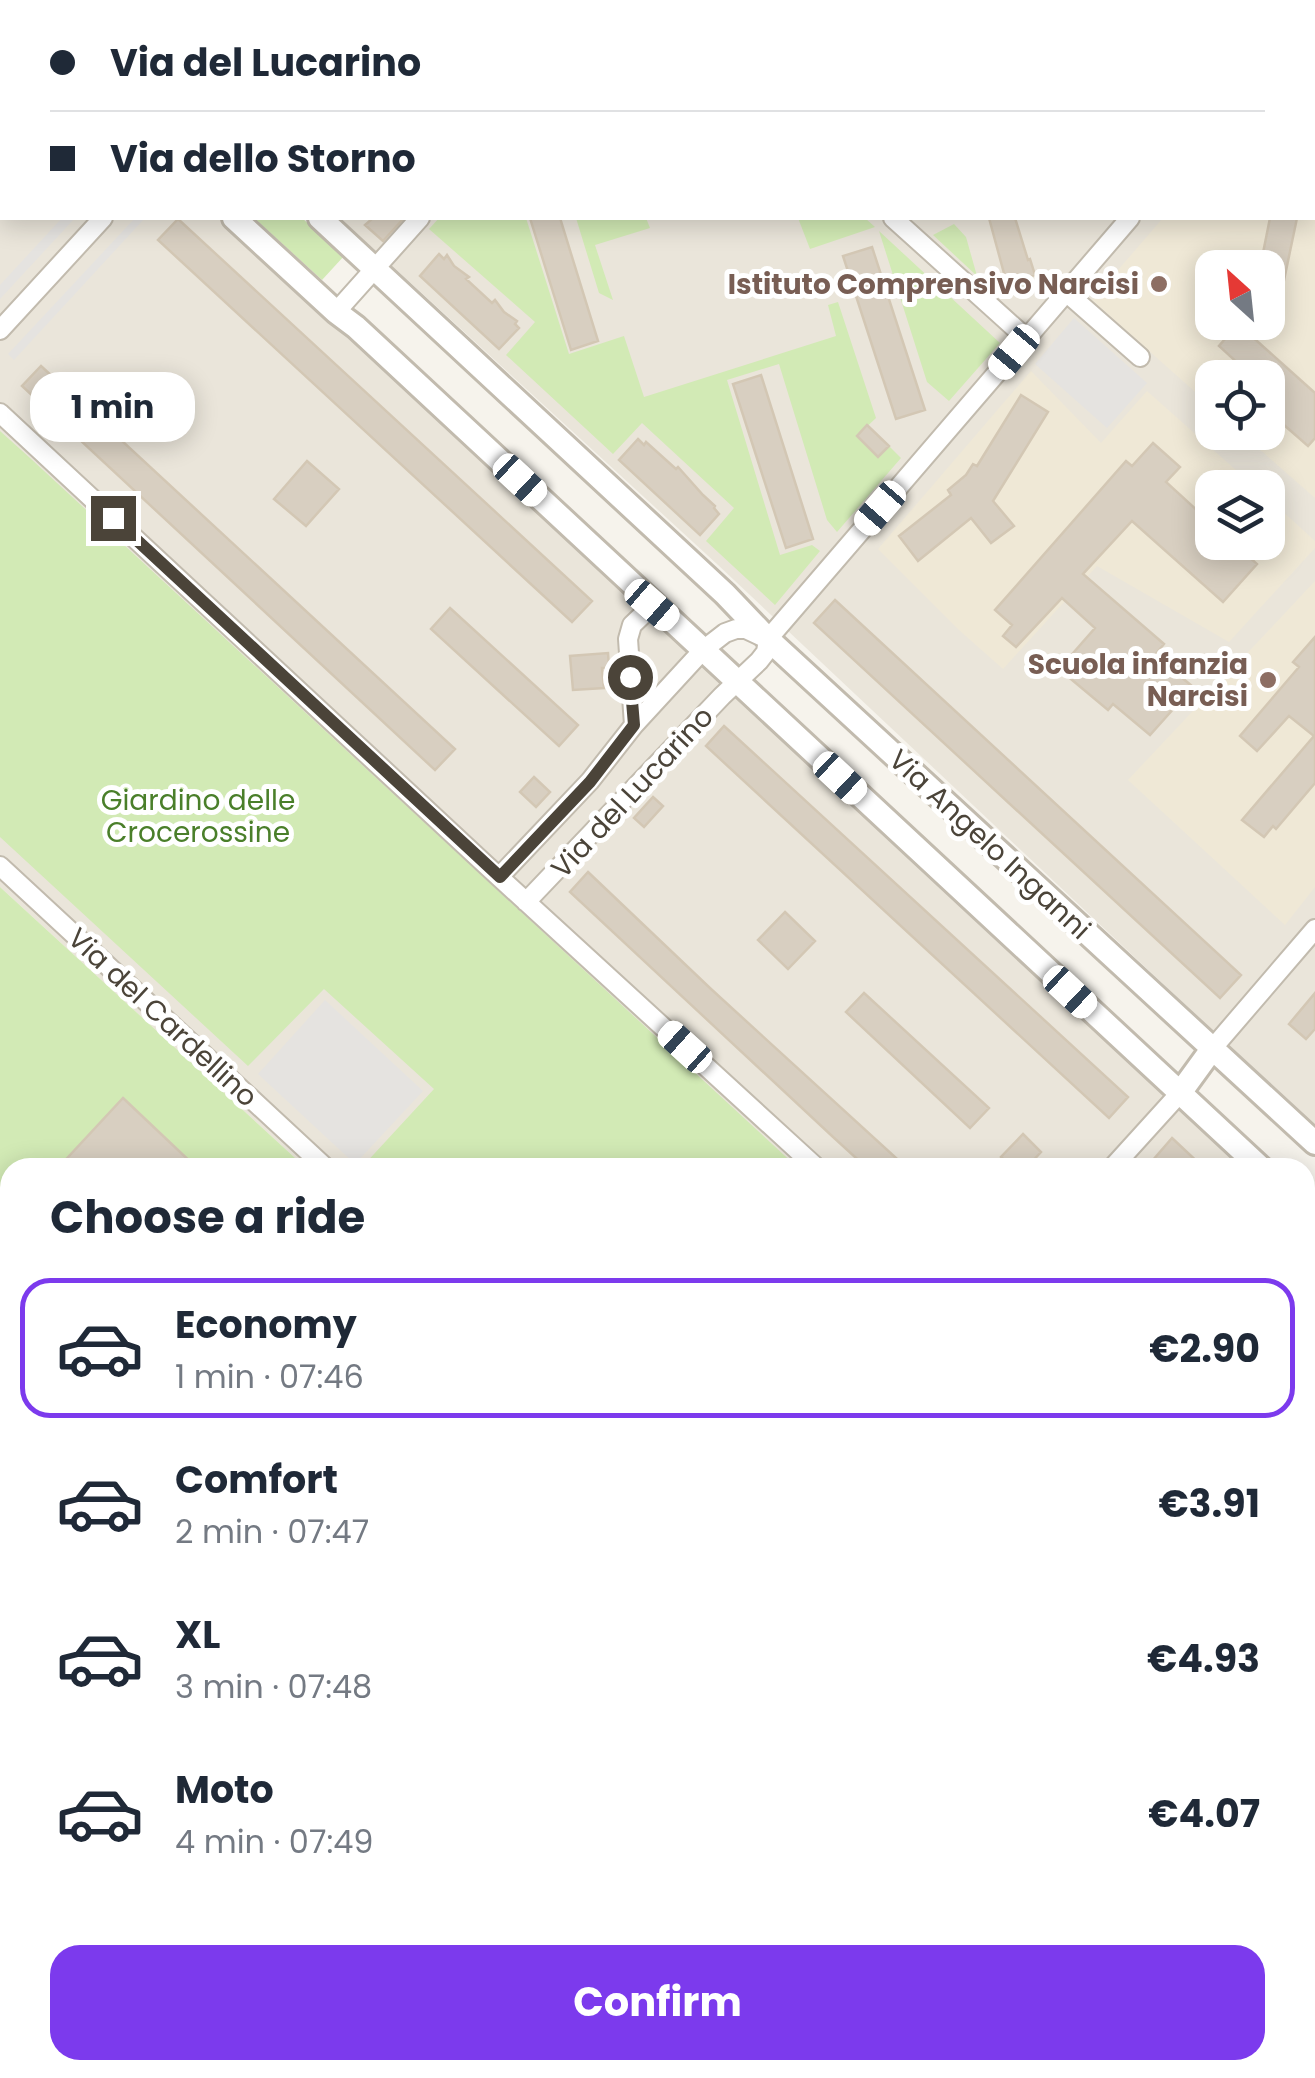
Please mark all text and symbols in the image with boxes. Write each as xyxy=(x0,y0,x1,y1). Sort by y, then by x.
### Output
text: Via del Lucarino xyxy=(110,36,421,89)
text: Via dello Storno xyxy=(110,132,416,185)
north arrow xyxy=(1195,250,1285,340)
map controls xyxy=(1195,250,1285,560)
place label: Istituto Comprensivo Narcisi xyxy=(728,265,1139,304)
marker: Istituto Comprensivo Narcisi xyxy=(1148,273,1170,295)
car xyxy=(983,319,1045,385)
button: locate xyxy=(1195,360,1285,450)
callout: 1 min xyxy=(31,373,196,443)
text: 1 min xyxy=(71,384,154,429)
car xyxy=(488,449,552,511)
button: layers xyxy=(1195,470,1285,560)
car xyxy=(849,476,911,540)
route end xyxy=(91,496,136,541)
car xyxy=(620,574,684,636)
place label: Scuola infanzia Narcisi xyxy=(1028,645,1248,716)
route start xyxy=(608,655,653,700)
marker: Scuola infanzia Narcisi xyxy=(1257,669,1279,691)
street label: Via del Lucarino xyxy=(542,698,722,887)
street label: Via Angelo Inganni xyxy=(880,740,1099,948)
car xyxy=(808,747,872,809)
park label: Giardino delle Crocerossine xyxy=(101,781,295,852)
street label: Via del Cardellino xyxy=(59,919,266,1116)
car xyxy=(1038,961,1102,1023)
car xyxy=(653,1016,717,1078)
text: Choose a ride xyxy=(50,1186,365,1249)
text: Economy xyxy=(175,1298,357,1351)
icon: car xyxy=(55,1303,145,1393)
text: €2.90 xyxy=(1149,1322,1260,1375)
text: 1 min · 07:46 xyxy=(175,1354,364,1399)
text: Comfort xyxy=(175,1453,338,1506)
icon: car xyxy=(55,1458,145,1548)
text: €3.91 xyxy=(1158,1477,1260,1530)
text: 2 min · 07:47 xyxy=(175,1509,369,1554)
text: XL xyxy=(175,1608,220,1661)
icon: car xyxy=(55,1613,145,1703)
text: €4.93 xyxy=(1147,1632,1260,1685)
text: 3 min · 07:48 xyxy=(175,1664,372,1709)
text: Moto xyxy=(175,1763,274,1816)
icon: car xyxy=(55,1768,145,1858)
text: €4.07 xyxy=(1148,1787,1260,1840)
text: 4 min · 07:49 xyxy=(175,1819,374,1864)
button: Confirm xyxy=(50,1945,1265,2060)

